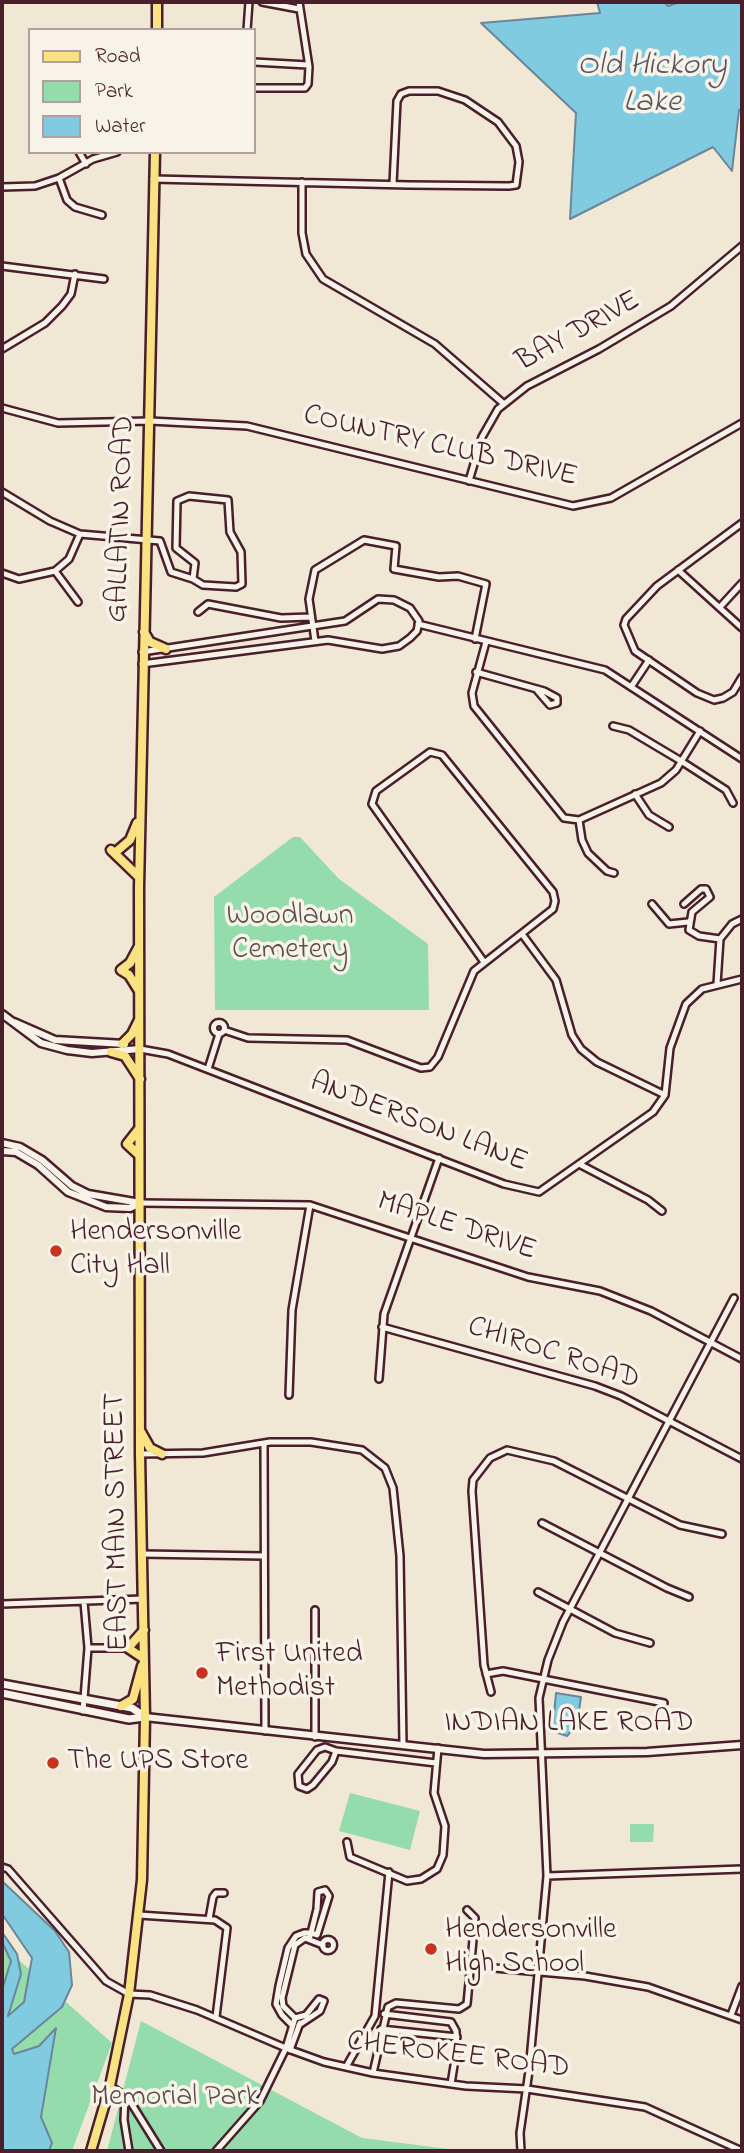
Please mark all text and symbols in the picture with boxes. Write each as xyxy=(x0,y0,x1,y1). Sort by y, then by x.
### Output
legend xyxy=(28,28,256,154)
text: Road xyxy=(95,42,141,72)
water label: Old Hickory Lake xyxy=(577,49,727,124)
text: Park xyxy=(95,77,133,107)
text: Water xyxy=(95,112,146,142)
street label: BAY DRIVE xyxy=(511,284,647,382)
street label: COUNTRY CLUB DRIVE xyxy=(300,399,580,497)
street label: GALLATIN ROAD xyxy=(101,415,145,623)
park label: Woodlawn Cemetery xyxy=(226,900,354,970)
street label: ANDERSON LANE xyxy=(304,1066,532,1182)
street label: MAPLE DRIVE xyxy=(372,1185,540,1271)
place label: Hendersonville City Hall xyxy=(70,1216,241,1286)
marker: Hendersonville City Hall xyxy=(48,1243,64,1259)
street label: CHIROC ROAD xyxy=(462,1310,644,1400)
street label: EAST MAIN STREET xyxy=(99,1392,139,1652)
place label: First United Methodist xyxy=(216,1638,363,1708)
marker: First United Methodist xyxy=(194,1665,210,1681)
street label: INDIAN LAKE ROAD xyxy=(444,1707,694,1743)
place label: The UPS Store xyxy=(67,1745,248,1781)
marker: The UPS Store xyxy=(45,1755,61,1771)
place label: Hendersonville High School xyxy=(445,1914,616,1984)
marker: Hendersonville High School xyxy=(423,1941,439,1957)
street label: CHEROKEE ROAD xyxy=(345,2025,571,2089)
park label: Memorial Park xyxy=(91,2081,259,2117)

